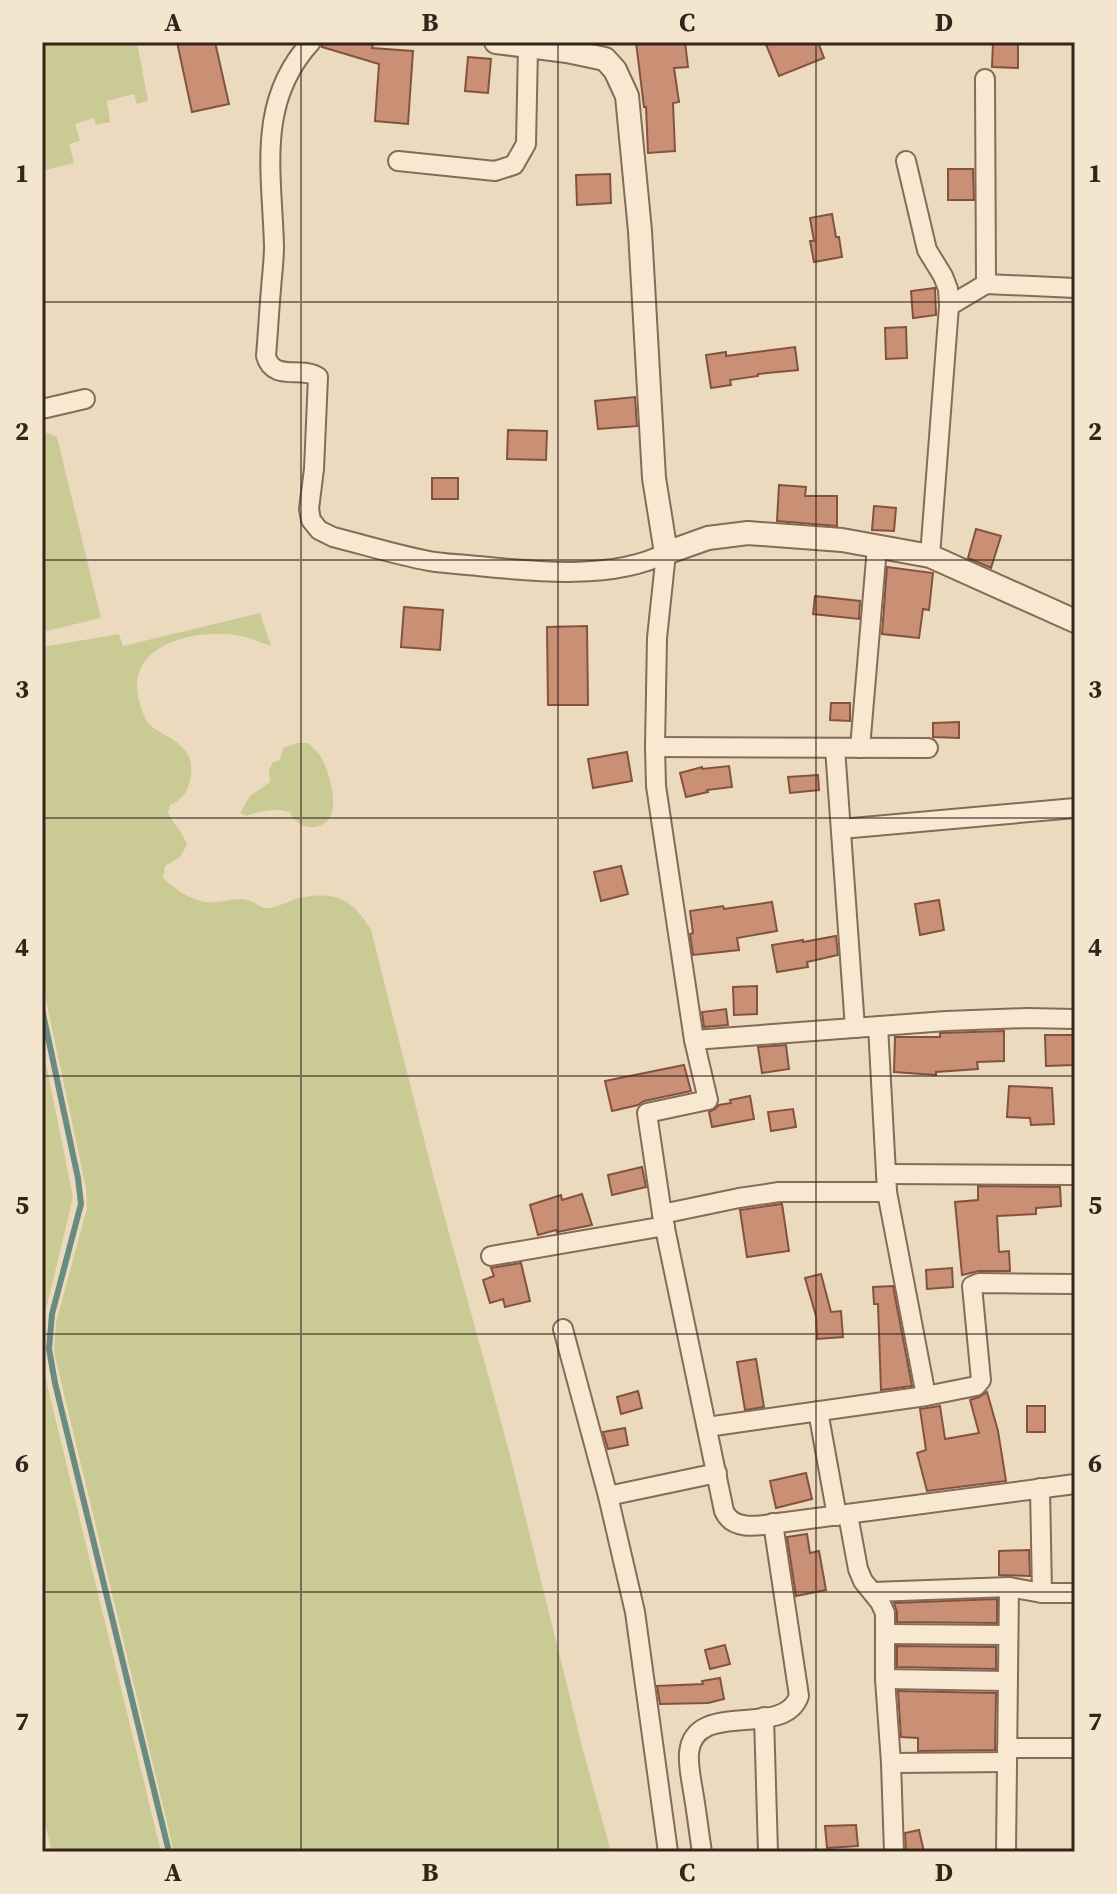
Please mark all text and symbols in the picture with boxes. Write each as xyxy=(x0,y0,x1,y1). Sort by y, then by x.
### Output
text: A xyxy=(164,4,182,40)
text: B xyxy=(422,4,439,40)
text: C xyxy=(679,4,695,40)
text: D xyxy=(935,4,953,40)
text: 1 xyxy=(15,155,29,191)
text: 1 xyxy=(1088,155,1102,191)
text: 2 xyxy=(15,413,29,449)
text: 2 xyxy=(1088,413,1102,449)
text: 3 xyxy=(15,671,29,707)
text: 3 xyxy=(1088,671,1102,707)
text: 4 xyxy=(15,929,29,965)
text: 4 xyxy=(1088,929,1102,965)
text: 5 xyxy=(15,1187,29,1223)
text: 5 xyxy=(1088,1187,1102,1223)
text: 6 xyxy=(15,1445,29,1481)
text: 6 xyxy=(1088,1445,1102,1481)
text: 7 xyxy=(15,1703,29,1739)
text: 7 xyxy=(1088,1703,1102,1739)
text: A xyxy=(164,1854,182,1890)
text: B xyxy=(422,1854,439,1890)
text: C xyxy=(679,1854,695,1890)
text: D xyxy=(935,1854,953,1890)

